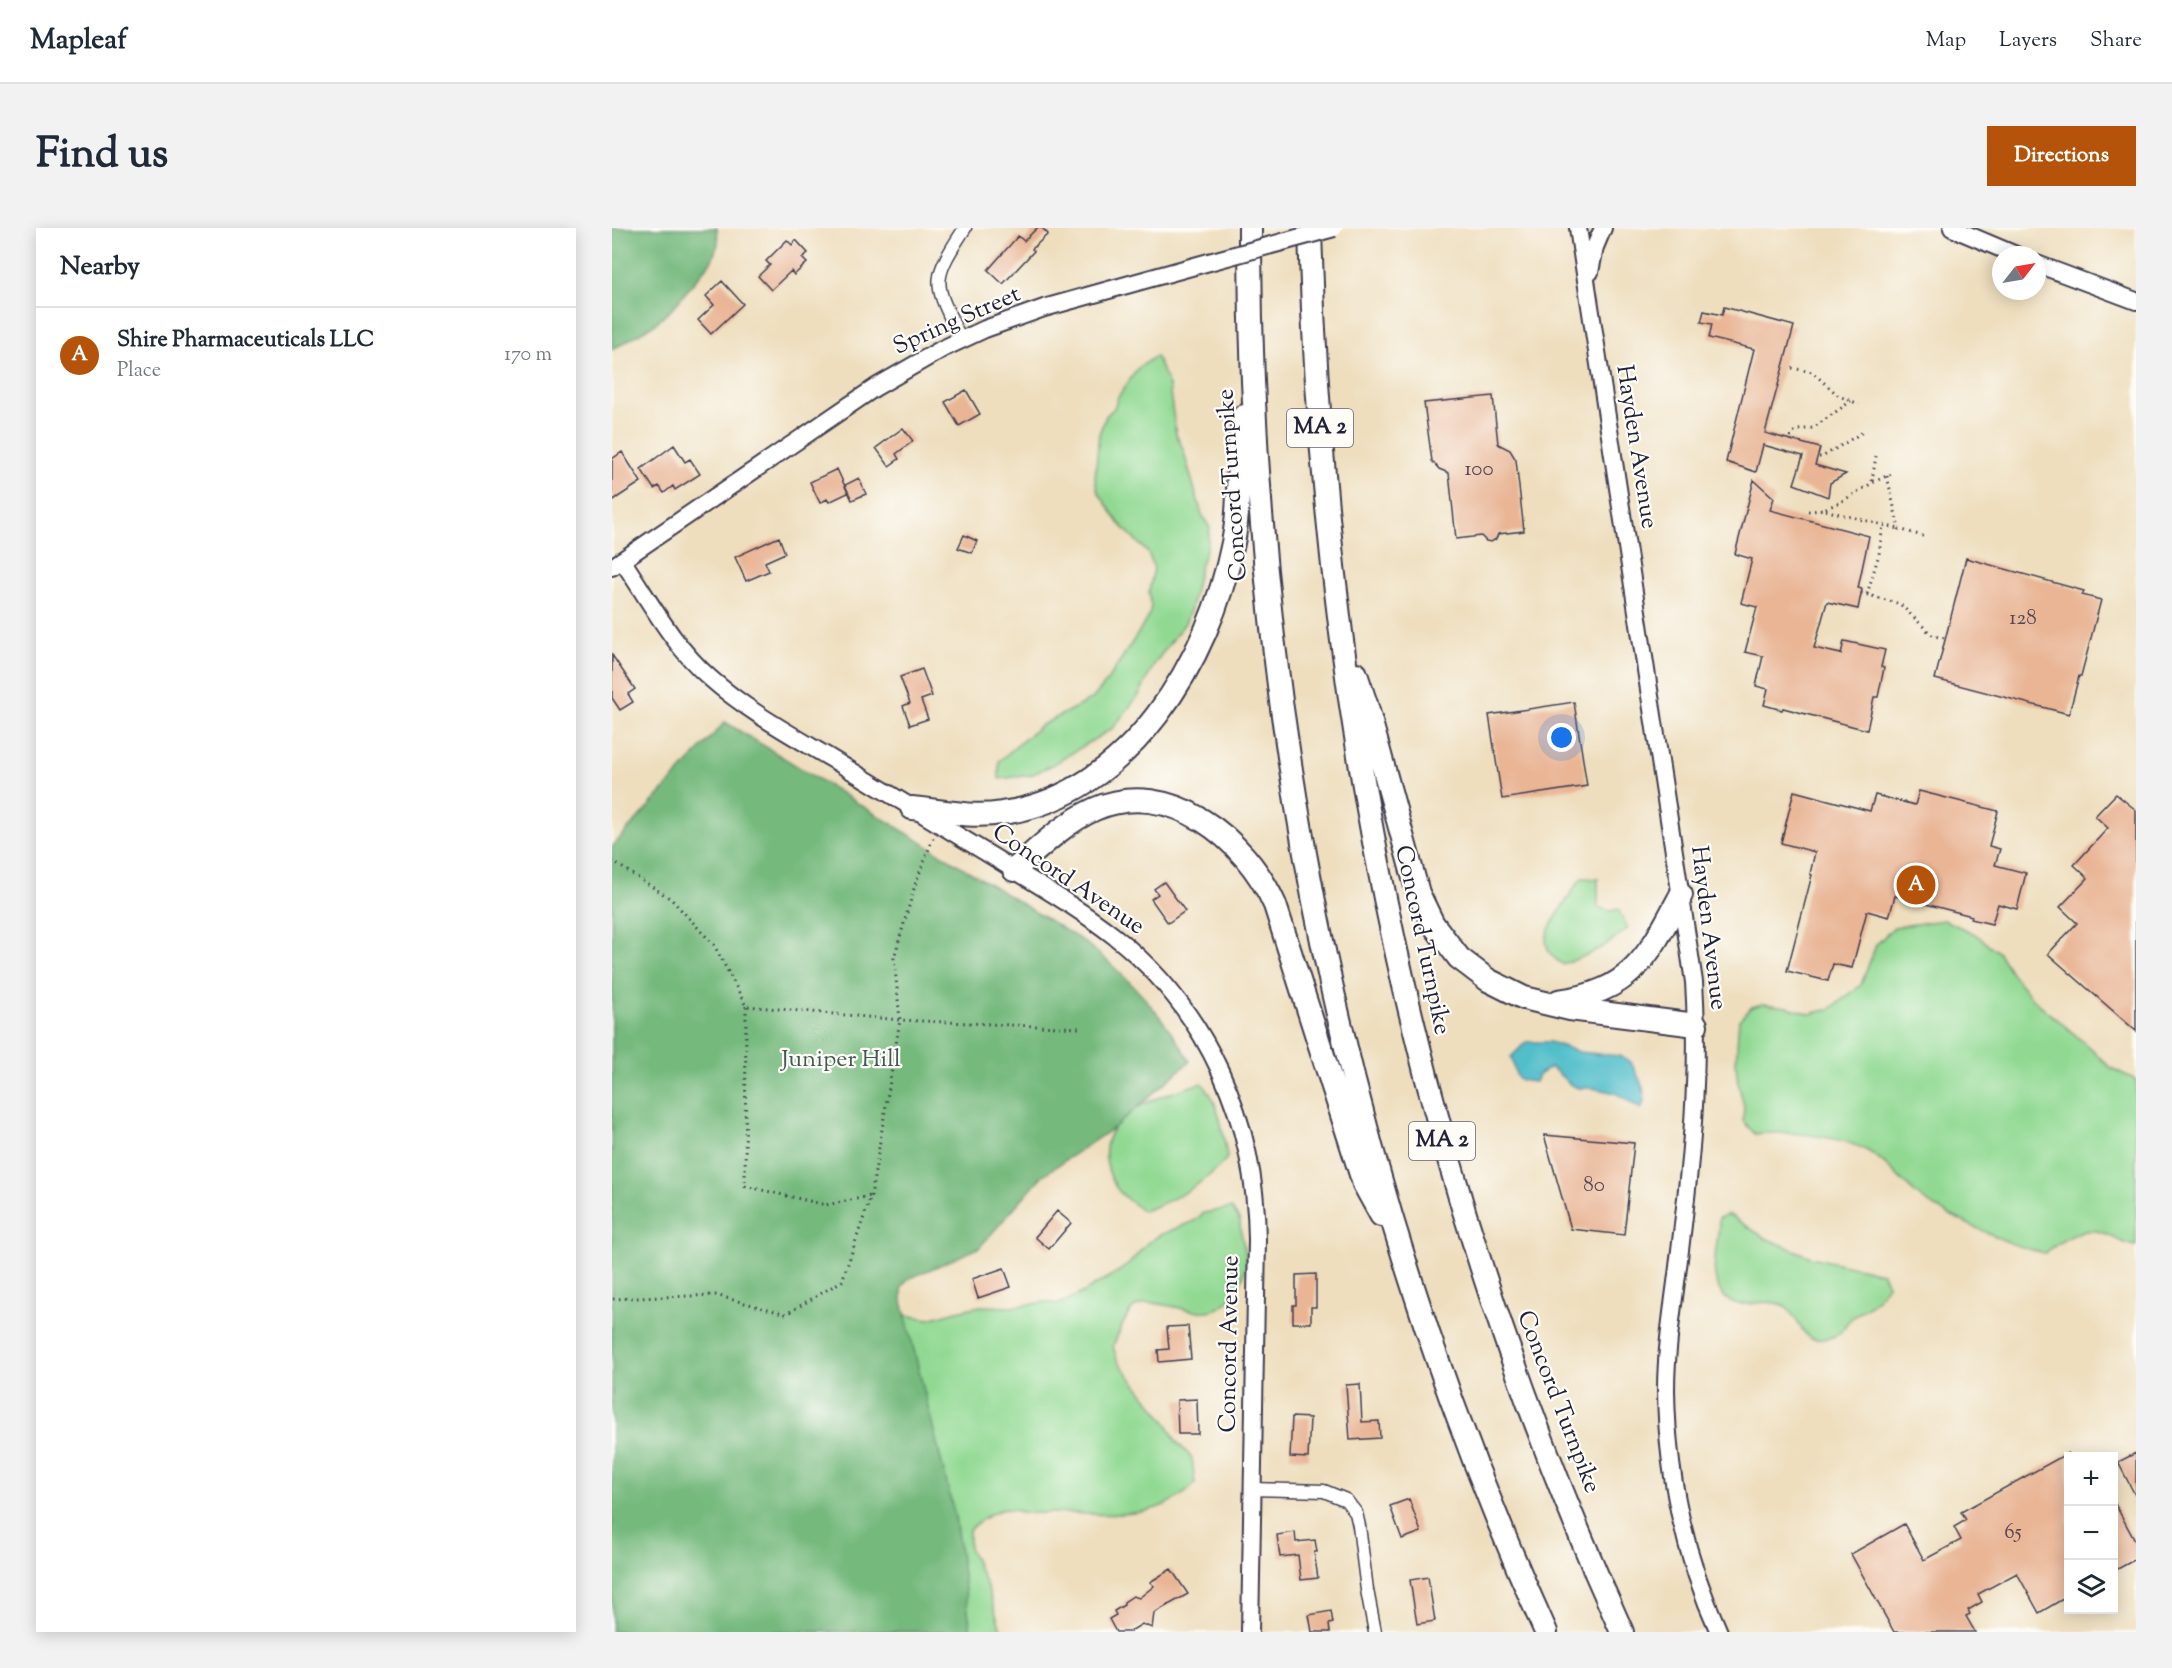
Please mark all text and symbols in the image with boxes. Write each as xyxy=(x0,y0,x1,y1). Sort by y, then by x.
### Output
text: Mapleaf xyxy=(30,21,127,61)
text: Map xyxy=(1926,26,1966,56)
text: Layers xyxy=(1999,26,2057,56)
text: Share xyxy=(2090,26,2142,56)
text: Find us xyxy=(36,126,168,186)
button: Directions xyxy=(1987,126,2136,186)
north arrow xyxy=(1992,246,2046,300)
text: Nearby xyxy=(60,249,140,286)
street label: Spring Street xyxy=(888,278,1026,364)
text: Shire Pharmaceuticals LLC xyxy=(117,325,374,357)
text: A xyxy=(71,341,88,370)
text: 170 m xyxy=(504,341,552,370)
text: Place xyxy=(117,357,161,386)
street label: Hayden Avenue xyxy=(1606,363,1666,531)
street label: Concord Turnpike xyxy=(1209,388,1257,582)
road number: MA 2 xyxy=(1287,409,1353,447)
house number: 100 xyxy=(1464,455,1494,485)
house number: 128 xyxy=(2009,604,2037,634)
your location xyxy=(1547,723,1576,752)
street label: Concord Avenue xyxy=(985,816,1151,944)
street label: Concord Turnpike xyxy=(1385,842,1459,1038)
street label: Hayden Avenue xyxy=(1681,844,1735,1012)
pin: A xyxy=(1896,862,1936,908)
park label: Juniper Hill xyxy=(779,1043,901,1077)
road number: MA 2 xyxy=(1409,1122,1475,1160)
house number: 80 xyxy=(1583,1171,1605,1201)
street label: Concord Avenue xyxy=(1211,1255,1249,1433)
street label: Concord Turnpike xyxy=(1508,1306,1608,1498)
map controls xyxy=(2064,1452,2118,1614)
button: + xyxy=(2064,1452,2118,1506)
button: − xyxy=(2064,1506,2118,1560)
house number: 65 xyxy=(2004,1518,2022,1548)
button: layers xyxy=(2064,1560,2118,1614)

